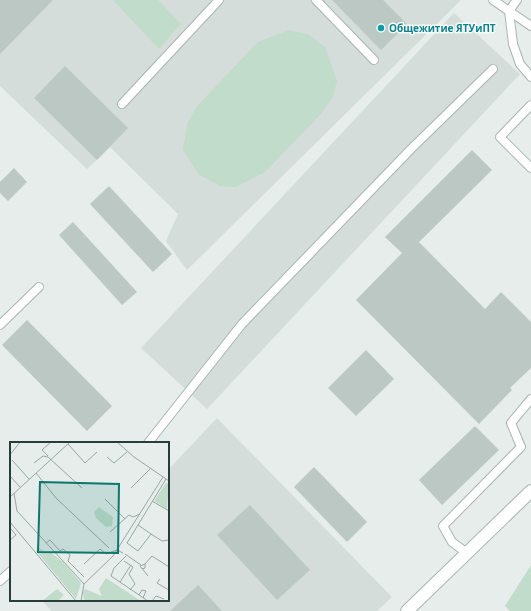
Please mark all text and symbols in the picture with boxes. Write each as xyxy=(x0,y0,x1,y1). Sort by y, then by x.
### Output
place label: Общежитие ЯТУиПТ xyxy=(389,21,496,35)
marker: Общежитие ЯТУиПТ xyxy=(376,23,386,33)
inset map xyxy=(10,442,169,601)

